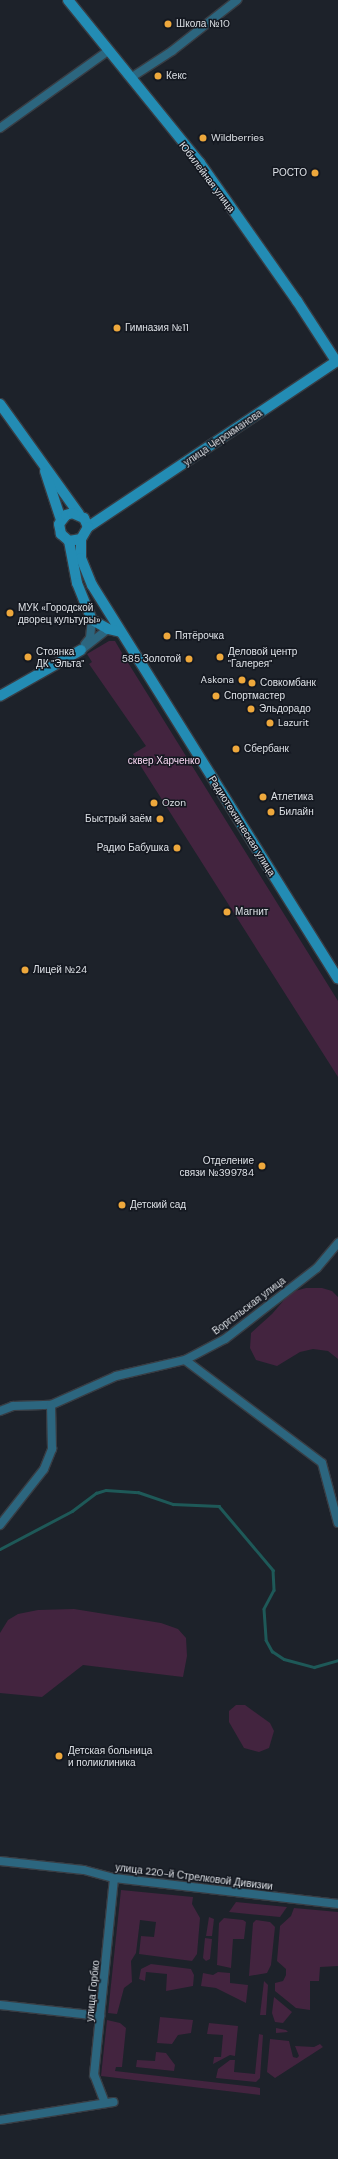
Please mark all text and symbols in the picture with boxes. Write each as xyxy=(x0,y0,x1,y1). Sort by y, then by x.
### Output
place label: Школа №10 xyxy=(176,18,230,30)
marker: Школа №10 xyxy=(163,19,173,29)
place label: Кекс xyxy=(166,70,187,82)
marker: Кекс xyxy=(153,71,163,81)
place label: Wildberries xyxy=(211,132,264,144)
marker: Wildberries xyxy=(198,133,208,143)
street label: Юбилейная улица xyxy=(177,139,237,215)
place label: РОСТО xyxy=(272,167,307,179)
marker: РОСТО xyxy=(310,168,320,178)
place label: Гимназия №11 xyxy=(125,322,188,334)
marker: Гимназия №11 xyxy=(112,323,122,333)
street label: улица Черокманова xyxy=(181,407,265,469)
place label: МУК «Городской дворец культуры» xyxy=(18,601,100,624)
marker: МУК «Городской дворец культуры» xyxy=(5,608,15,618)
place label: Пятёрочка xyxy=(175,630,224,642)
marker: Пятёрочка xyxy=(162,631,172,641)
place label: Стоянка ДК "Эльта" xyxy=(36,645,84,668)
place label: Деловой центр "Галерея" xyxy=(228,645,297,668)
marker: Стоянка ДК "Эльта" xyxy=(23,652,33,662)
marker: Деловой центр "Галерея" xyxy=(215,652,225,662)
place label: 585 Золотой xyxy=(122,653,181,665)
marker: 585 Золотой xyxy=(184,654,194,664)
place label: Askona xyxy=(201,674,234,686)
marker: Askona xyxy=(237,675,247,685)
place label: Совкомбанк xyxy=(260,677,316,689)
marker: Совкомбанк xyxy=(247,678,257,688)
place label: Спортмастер xyxy=(224,690,285,702)
marker: Спортмастер xyxy=(211,691,221,701)
place label: Эльдорадо xyxy=(259,703,311,715)
marker: Эльдорадо xyxy=(246,704,256,714)
place label: Lazurit xyxy=(278,717,309,729)
marker: Lazurit xyxy=(265,718,275,728)
place label: Сбербанк xyxy=(244,743,289,755)
marker: Сбербанк xyxy=(231,744,241,754)
park label: сквер Харченко xyxy=(128,755,200,767)
street label: Радиотехническая улица xyxy=(206,774,278,878)
place label: Атлетика xyxy=(271,791,313,803)
marker: Атлетика xyxy=(258,792,268,802)
place label: Ozon xyxy=(162,797,186,809)
marker: Ozon xyxy=(149,798,159,808)
place label: Билайн xyxy=(279,806,314,818)
marker: Билайн xyxy=(266,807,276,817)
place label: Быстрый заём xyxy=(85,813,152,825)
marker: Быстрый заём xyxy=(155,814,165,824)
place label: Радио Бабушка xyxy=(97,842,169,854)
marker: Радио Бабушка xyxy=(172,843,182,853)
place label: Магнит xyxy=(235,906,268,918)
marker: Магнит xyxy=(222,907,232,917)
place label: Лицей №24 xyxy=(33,964,87,976)
marker: Лицей №24 xyxy=(20,965,30,975)
place label: Отделение связи №399784 xyxy=(180,1154,254,1178)
marker: Отделение связи №399784 xyxy=(257,1161,267,1171)
place label: Детский сад xyxy=(130,1199,186,1211)
marker: Детский сад xyxy=(117,1200,127,1210)
street label: Воргольская улица xyxy=(210,1275,288,1337)
place label: Детская больница и поликлиника xyxy=(68,1744,152,1768)
marker: Детская больница и поликлиника xyxy=(53,1750,65,1762)
street label: улица 220-й Стрелковой Дивизии xyxy=(115,1861,273,1893)
street label: улица Горбко xyxy=(84,1960,102,2022)

